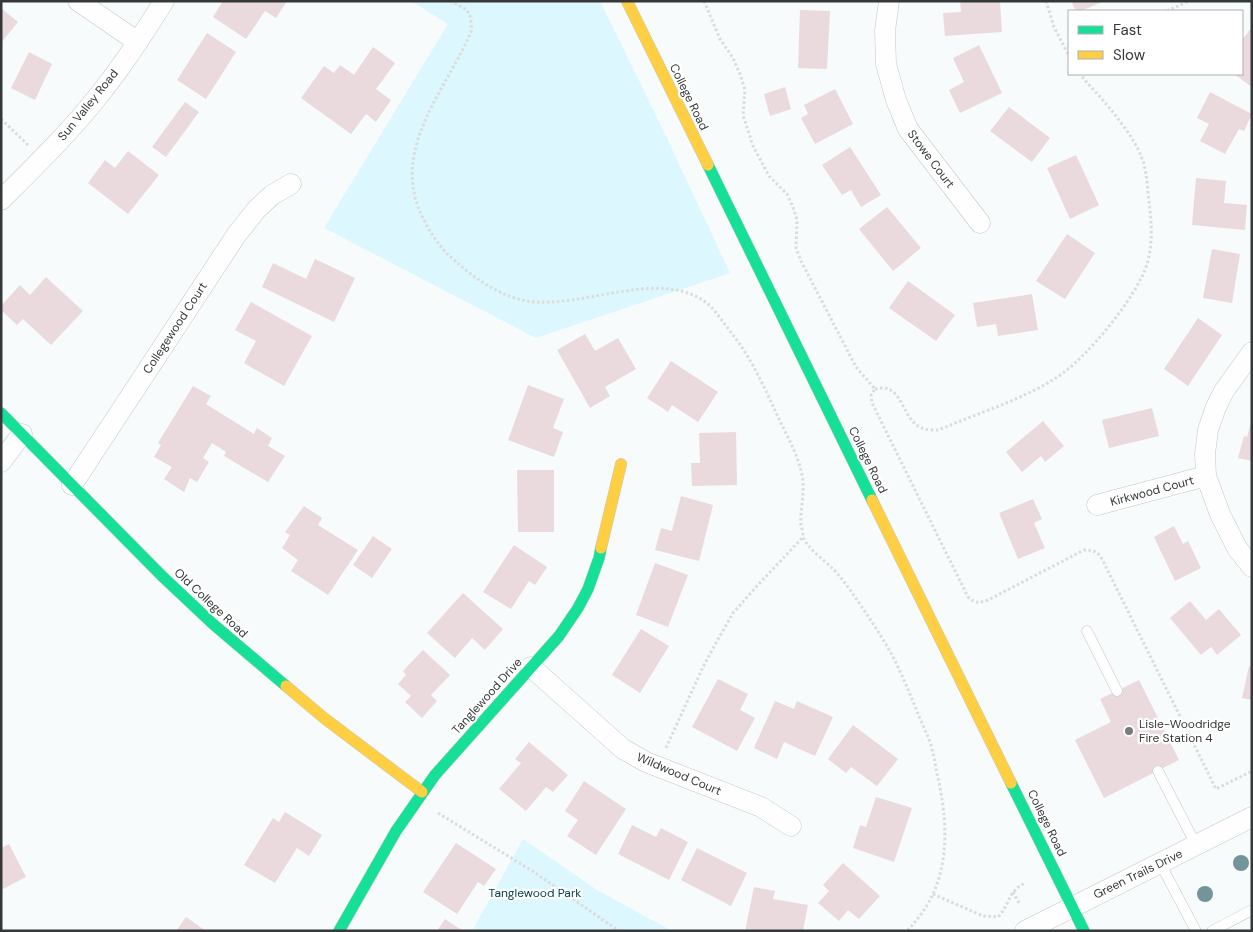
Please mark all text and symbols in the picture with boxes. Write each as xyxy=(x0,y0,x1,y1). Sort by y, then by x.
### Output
legend xyxy=(1068,10,1243,75)
text: Fast xyxy=(1113,20,1142,40)
text: Slow xyxy=(1113,45,1146,65)
street label: College Road xyxy=(666,61,712,133)
street label: Sun Valley Road xyxy=(54,66,122,144)
street label: Stowe Court xyxy=(904,127,958,192)
street label: Collegewood Court xyxy=(139,279,211,377)
street label: College Road xyxy=(845,424,891,496)
street label: Kirkwood Court xyxy=(1108,472,1196,510)
street label: Old College Road xyxy=(171,565,251,641)
street label: Tanglewood Drive xyxy=(448,654,526,738)
place label: Lisle-Woodridge Fire Station 4 xyxy=(1139,716,1231,746)
marker: Lisle-Woodridge Fire Station 4 xyxy=(1123,725,1135,737)
street label: Wildwood Court xyxy=(634,749,724,799)
street label: College Road xyxy=(1024,787,1070,859)
street label: Green Trails Drive xyxy=(1091,845,1185,903)
park label: Tanglewood Park xyxy=(489,885,581,901)

